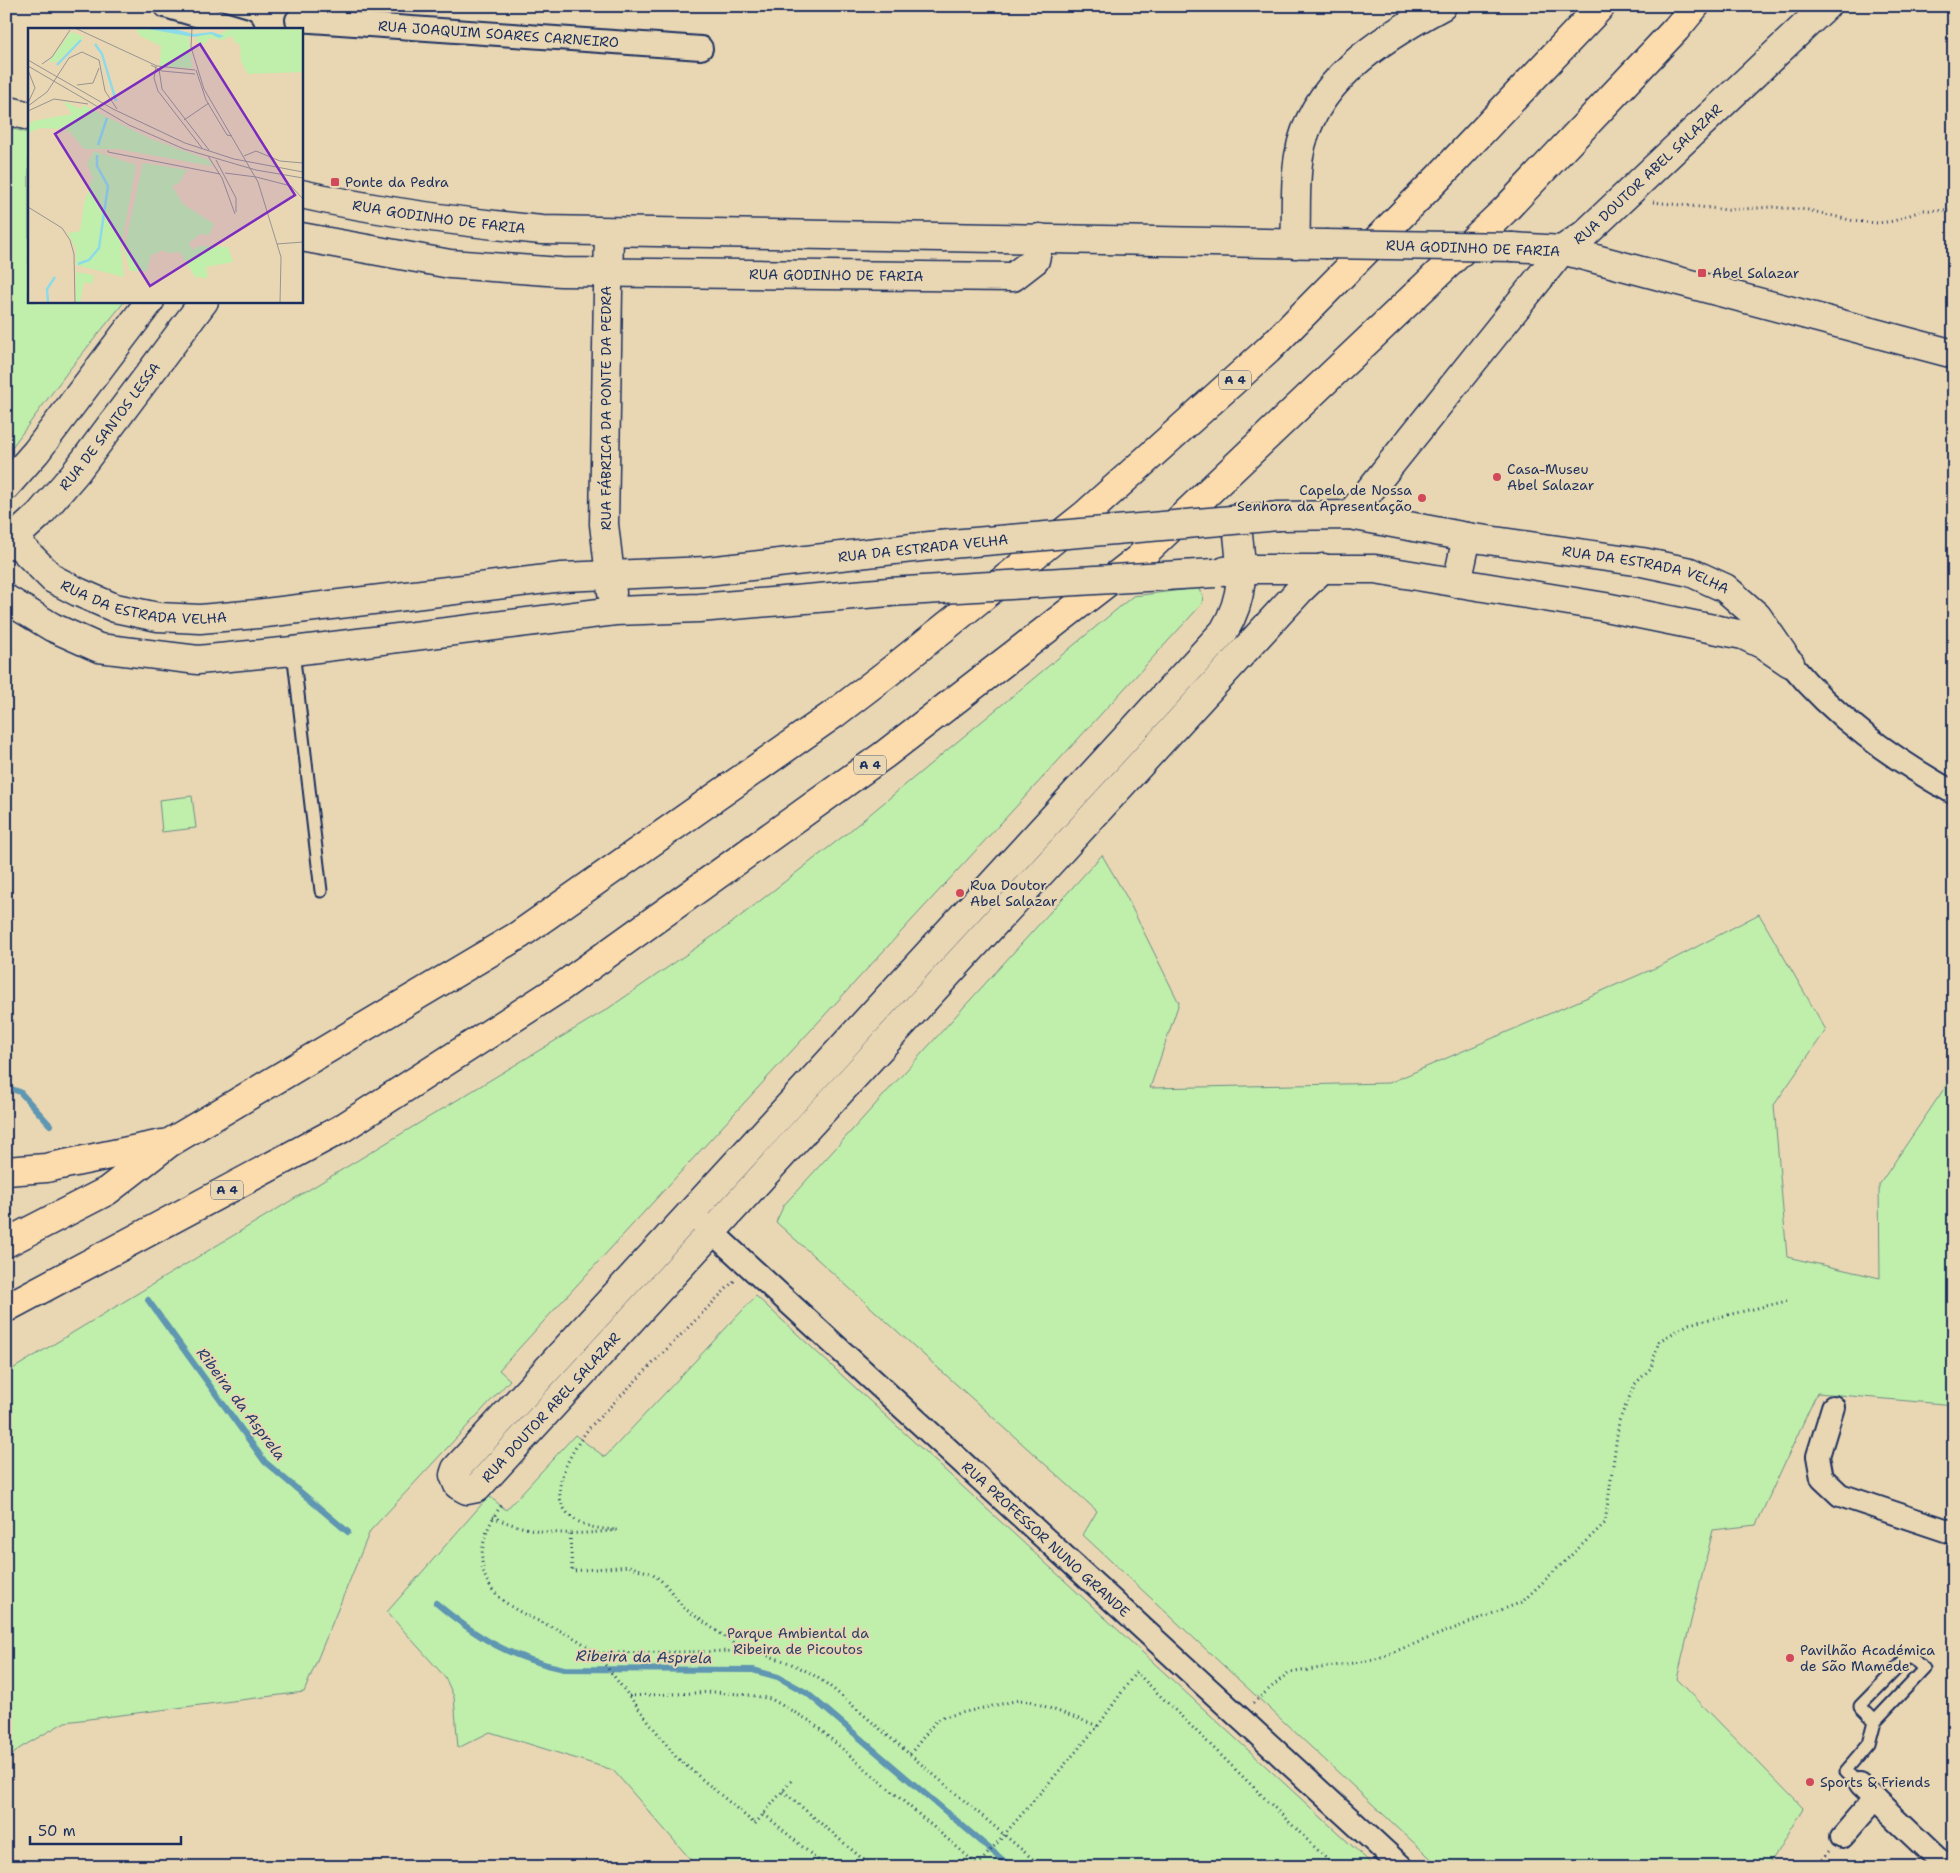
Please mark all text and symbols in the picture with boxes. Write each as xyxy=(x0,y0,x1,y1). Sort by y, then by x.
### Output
street label: RUA JOAQUIM SOARES CARNEIRO xyxy=(377,17,620,51)
inset map xyxy=(28,28,302,302)
street label: RUA DOUTOR ABEL SALAZAR xyxy=(1570,100,1726,248)
place label: Ponte da Pedra xyxy=(345,173,449,191)
marker: Ponte da Pedra xyxy=(329,176,341,188)
street label: RUA GODINHO DE FARIA xyxy=(351,196,526,237)
street label: RUA GODINHO DE FARIA xyxy=(1386,236,1560,260)
place label: Abel Salazar xyxy=(1712,264,1800,282)
street label: RUA GODINHO DE FARIA xyxy=(749,265,924,285)
marker: Abel Salazar xyxy=(1696,267,1708,279)
street label: RUA FÁBRICA DA PONTE DA PEDRA xyxy=(597,286,615,530)
street label: RUA DE SANTOS LESSA xyxy=(55,359,164,494)
road number: A 4 xyxy=(1219,370,1251,390)
place label: Casa-Museu Abel Salazar xyxy=(1507,460,1595,494)
marker: Casa-Museu Abel Salazar xyxy=(1491,471,1503,483)
place label: Capela de Nossa Senhora da Apresentação xyxy=(1237,481,1412,515)
marker: Capela de Nossa Senhora da Apresentação xyxy=(1416,492,1428,504)
street label: RUA DA ESTRADA VELHA xyxy=(837,530,1009,566)
street label: RUA DA ESTRADA VELHA xyxy=(1561,542,1732,598)
street label: RUA DA ESTRADA VELHA xyxy=(58,576,227,628)
road number: A 4 xyxy=(854,756,886,774)
place label: Rua Doutor Abel Salazar xyxy=(970,876,1058,910)
marker: Rua Doutor Abel Salazar xyxy=(954,887,966,899)
road number: A 4 xyxy=(211,1180,243,1200)
street label: RUA DOUTOR ABEL SALAZAR xyxy=(478,1328,624,1486)
water label: Ribeira da Asprela xyxy=(192,1344,290,1464)
street label: RUA PROFESSOR NUNO GRANDE xyxy=(958,1458,1134,1621)
park label: Parque Ambiental da Ribeira de Picoutos xyxy=(727,1624,869,1658)
place label: Pavilhão Académica de São Mamede xyxy=(1800,1641,1935,1675)
water label: Ribeira da Asprela xyxy=(576,1646,712,1668)
marker: Pavilhão Académica de São Mamede xyxy=(1784,1652,1796,1664)
place label: Sports & Friends xyxy=(1820,1773,1930,1791)
marker: Sports & Friends xyxy=(1804,1776,1816,1788)
scale bar xyxy=(30,1813,181,1845)
text: 50 m xyxy=(38,1821,76,1841)

